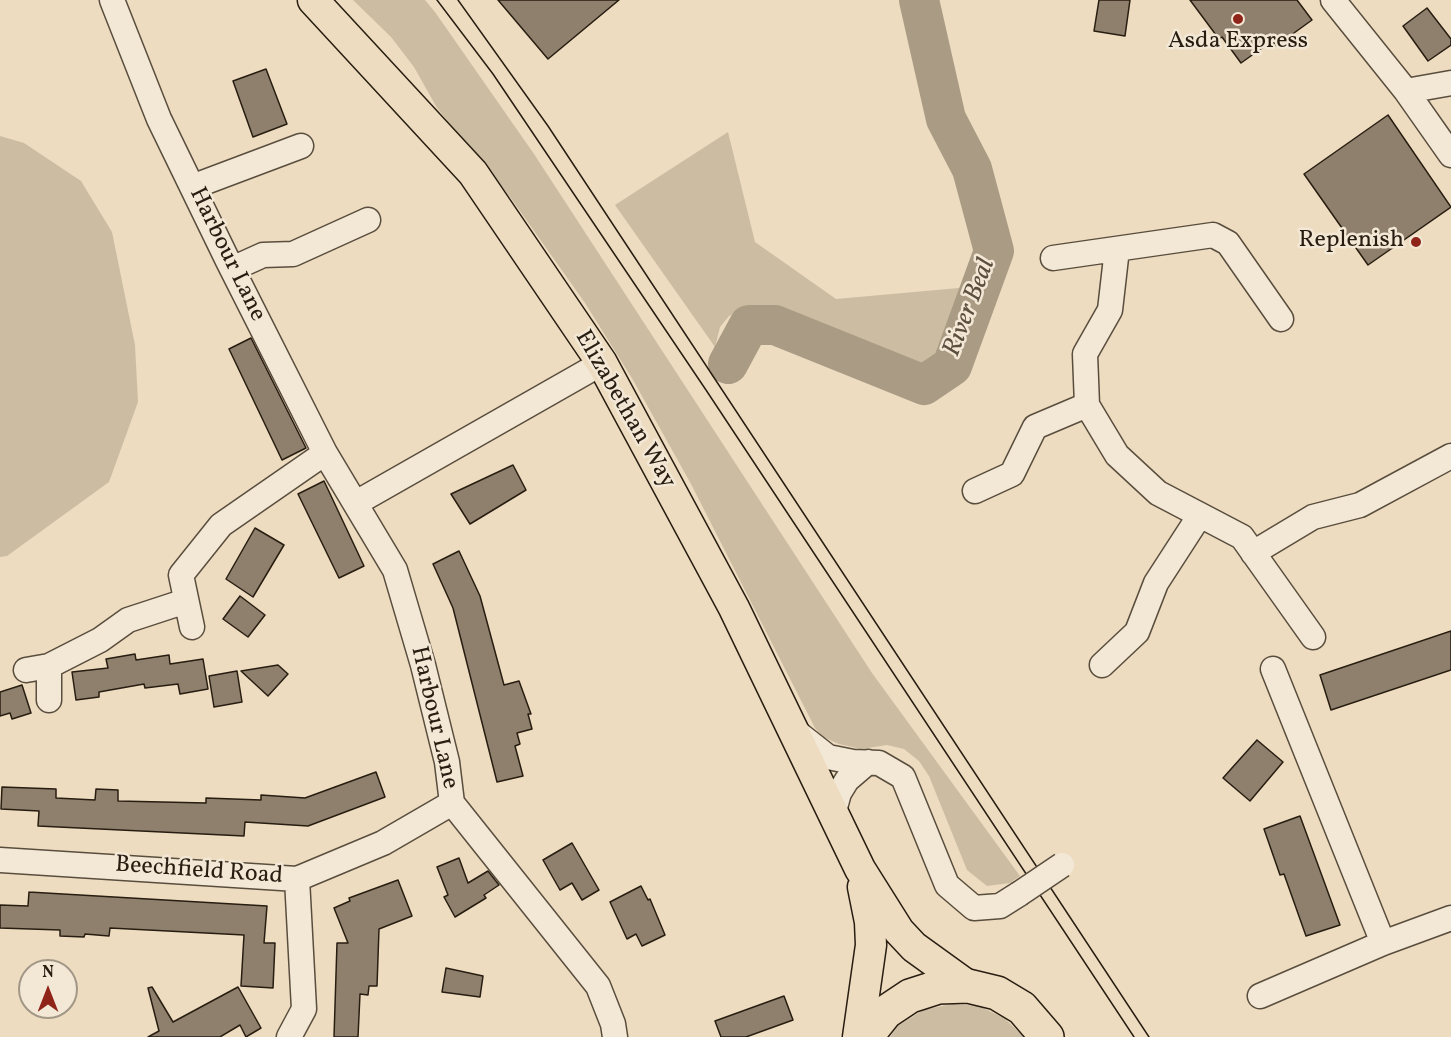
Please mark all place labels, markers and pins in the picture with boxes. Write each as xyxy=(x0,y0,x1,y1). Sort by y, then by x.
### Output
marker: Asda Express xyxy=(1231,12,1245,26)
place label: Asda Express xyxy=(1168,29,1308,57)
place label: Replenish xyxy=(1298,228,1404,256)
marker: Replenish xyxy=(1409,235,1423,249)

